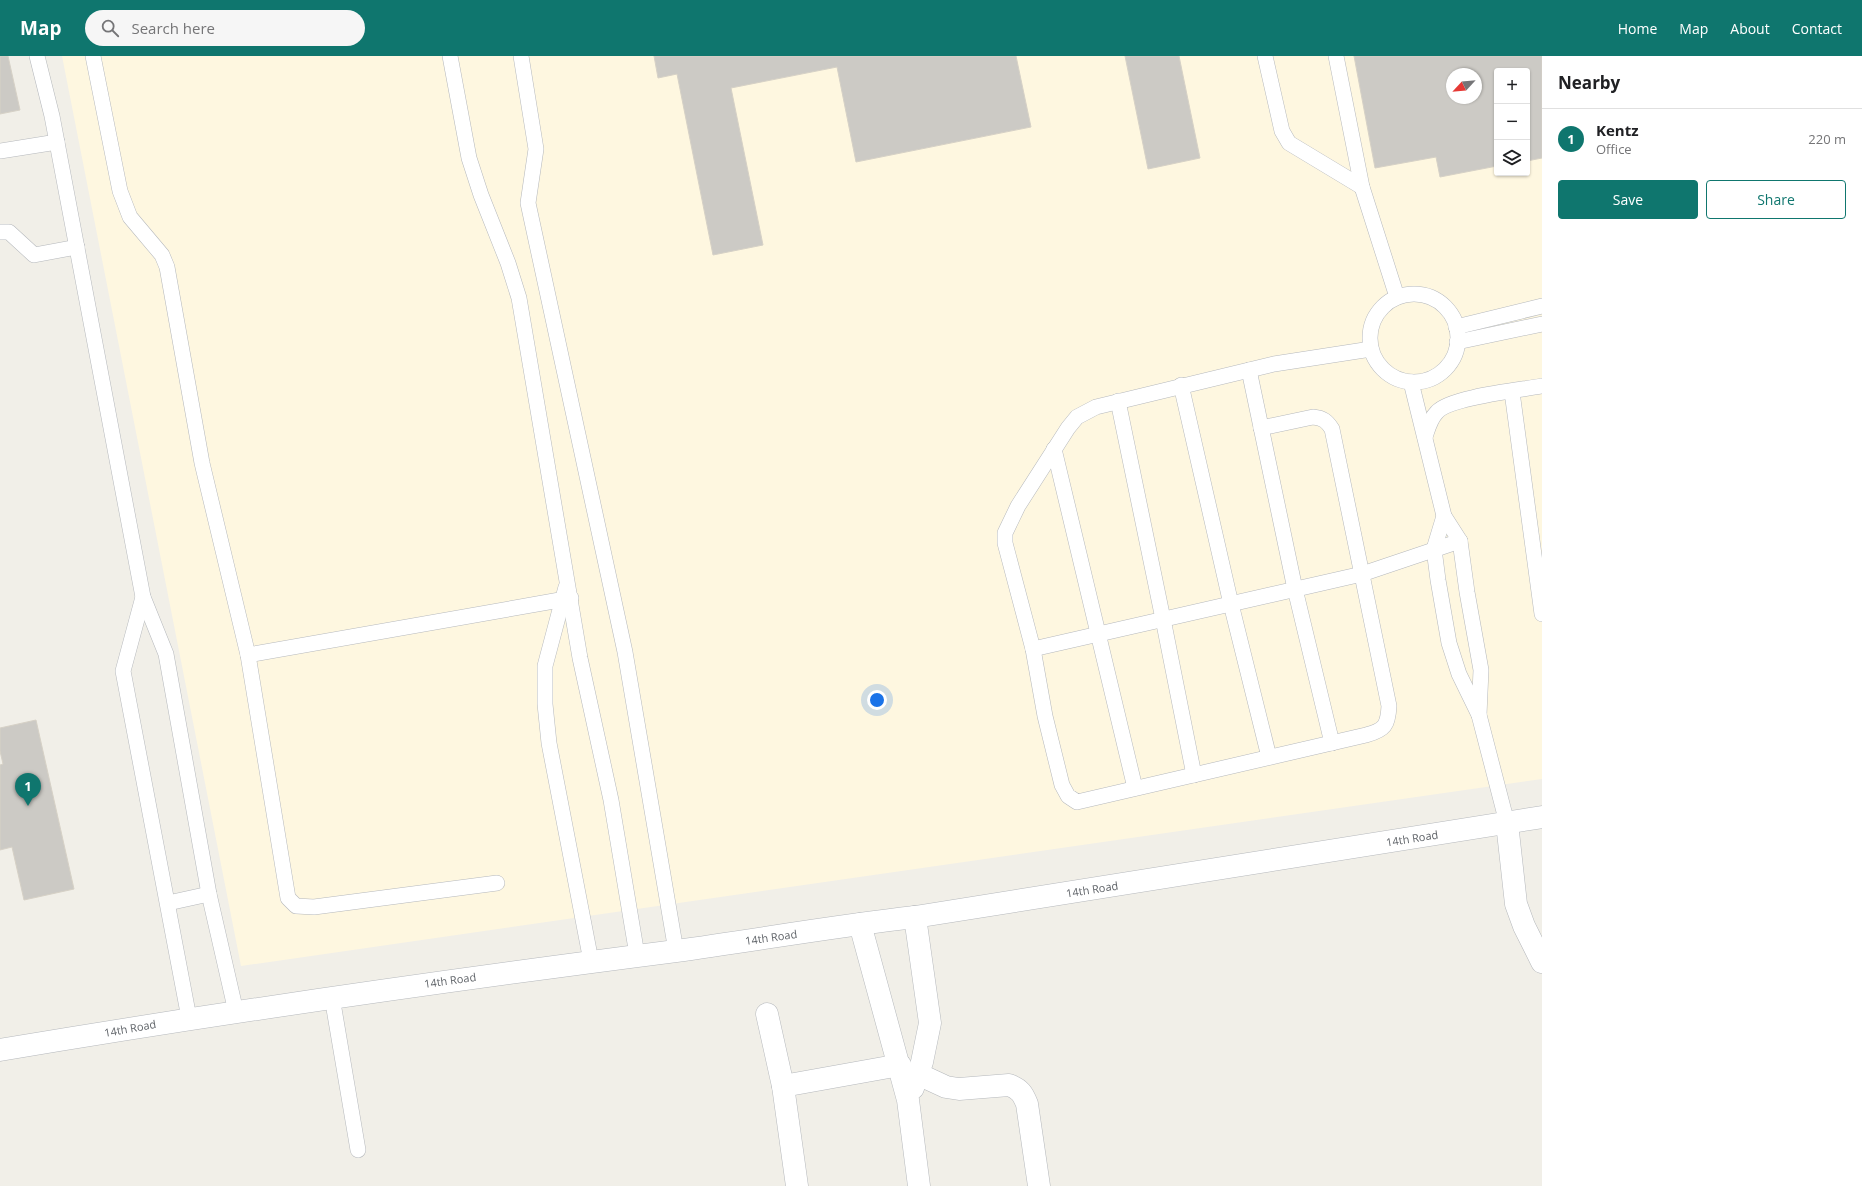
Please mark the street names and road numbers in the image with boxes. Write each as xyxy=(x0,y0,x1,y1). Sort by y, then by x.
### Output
street label: 14th Road xyxy=(1385,826,1439,850)
street label: 14th Road xyxy=(1065,877,1119,901)
street label: 14th Road xyxy=(744,926,798,948)
street label: 14th Road xyxy=(423,969,477,991)
street label: 14th Road xyxy=(103,1016,157,1040)

